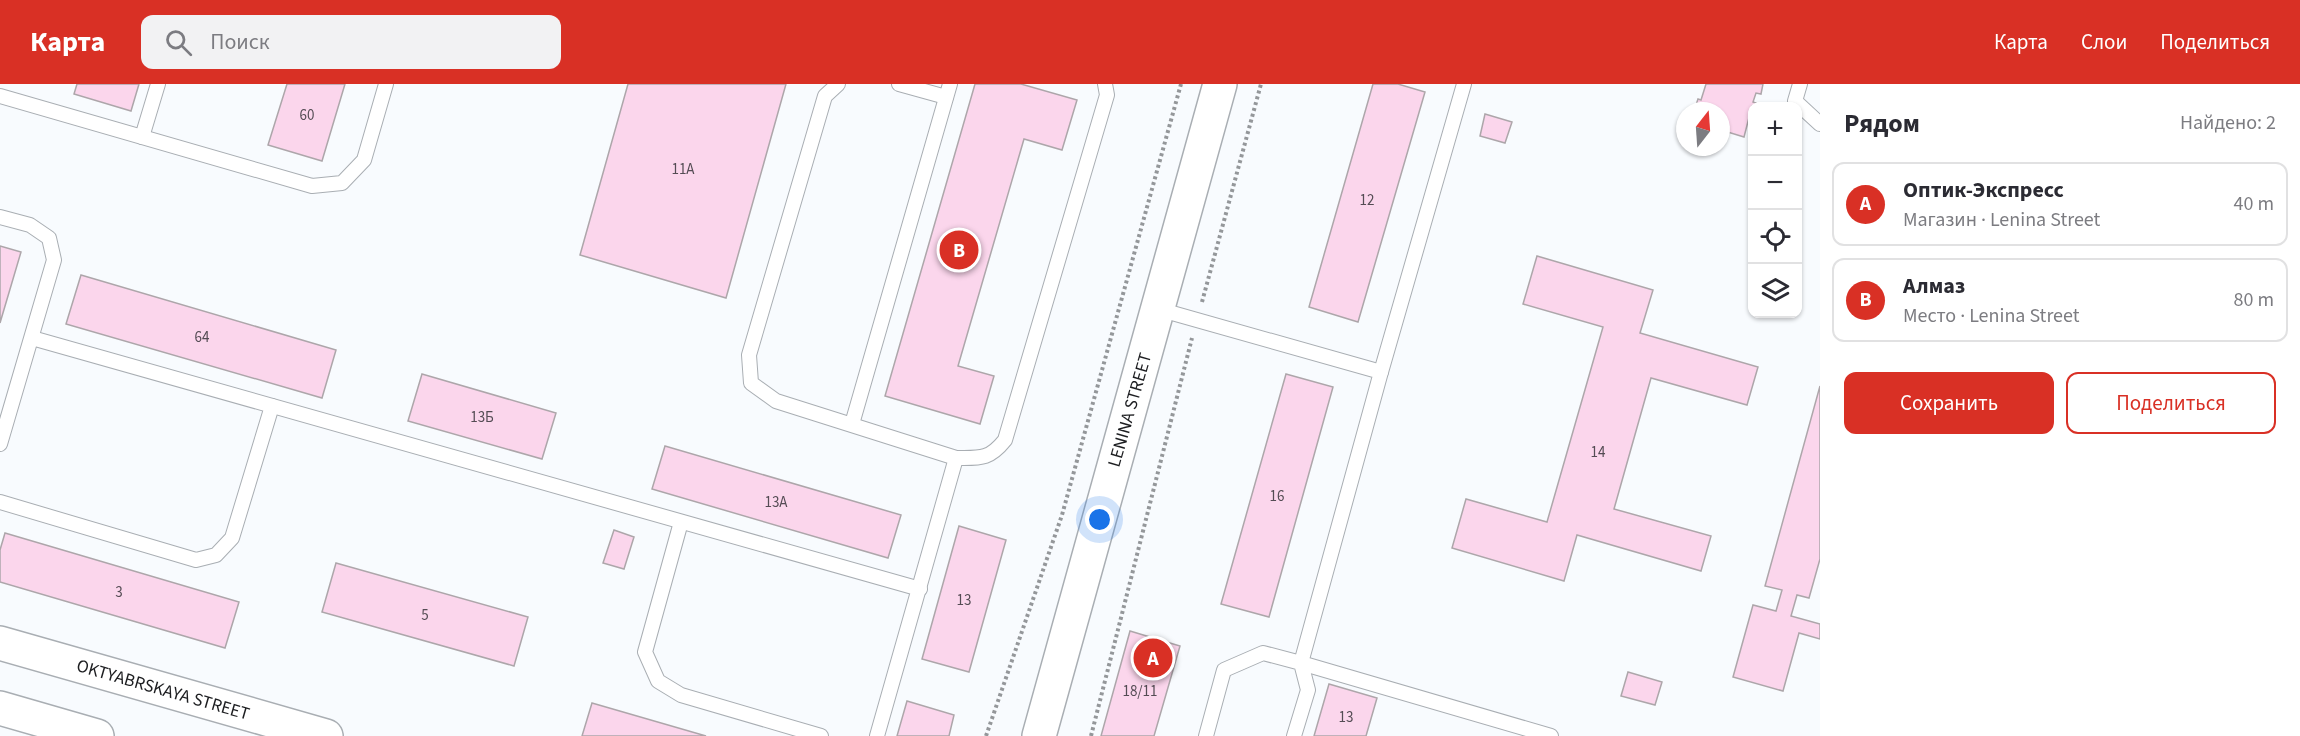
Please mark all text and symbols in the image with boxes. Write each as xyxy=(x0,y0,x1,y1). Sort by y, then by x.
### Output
search box xyxy=(141,15,561,69)
text: Карта xyxy=(30,22,105,62)
icon: search xyxy=(162,26,195,59)
text: Поиск xyxy=(210,26,270,58)
text: Карта xyxy=(1994,27,2048,57)
text: Слои xyxy=(2081,27,2127,57)
text: Поделиться xyxy=(2160,27,2270,57)
north arrow xyxy=(1676,102,1730,156)
map controls xyxy=(1748,102,1802,318)
button: + xyxy=(1748,102,1802,156)
house number: 60 xyxy=(300,105,314,126)
text: Рядом xyxy=(1844,105,1920,142)
text: Найдено: 2 xyxy=(2180,109,2276,137)
button: − xyxy=(1748,156,1802,210)
house number: 11А xyxy=(671,159,695,180)
text: Оптик-Экспресс xyxy=(1903,174,2064,206)
house number: 12 xyxy=(1360,190,1374,211)
text: A xyxy=(1860,190,1871,218)
text: 40 m xyxy=(2234,190,2274,218)
text: Магазин · Lenina Street xyxy=(1903,206,2100,234)
button: locate xyxy=(1748,210,1802,264)
pin: B xyxy=(940,228,978,272)
button: layers xyxy=(1748,264,1802,318)
text: Алмаз xyxy=(1903,270,1965,302)
text: B xyxy=(1859,286,1872,314)
text: 80 m xyxy=(2234,286,2274,314)
text: Место · Lenina Street xyxy=(1903,302,2080,330)
house number: 64 xyxy=(195,327,210,348)
street label: LENINA STREET xyxy=(1102,350,1158,470)
button: Сохранить xyxy=(1844,372,2054,434)
button: Поделиться xyxy=(2066,372,2276,434)
house number: 13Б xyxy=(470,407,494,428)
house number: 14 xyxy=(1591,442,1606,463)
house number: 16 xyxy=(1270,486,1284,507)
house number: 13А xyxy=(764,492,788,513)
your location xyxy=(1085,505,1114,534)
house number: 3 xyxy=(115,582,123,603)
house number: 13 xyxy=(957,590,971,611)
house number: 5 xyxy=(421,605,429,626)
pin: A xyxy=(1134,636,1172,680)
street label: OKTYABRSKAYA STREET xyxy=(74,653,253,727)
house number: 18/11 xyxy=(1122,681,1158,702)
house number: 13 xyxy=(1339,707,1353,728)

